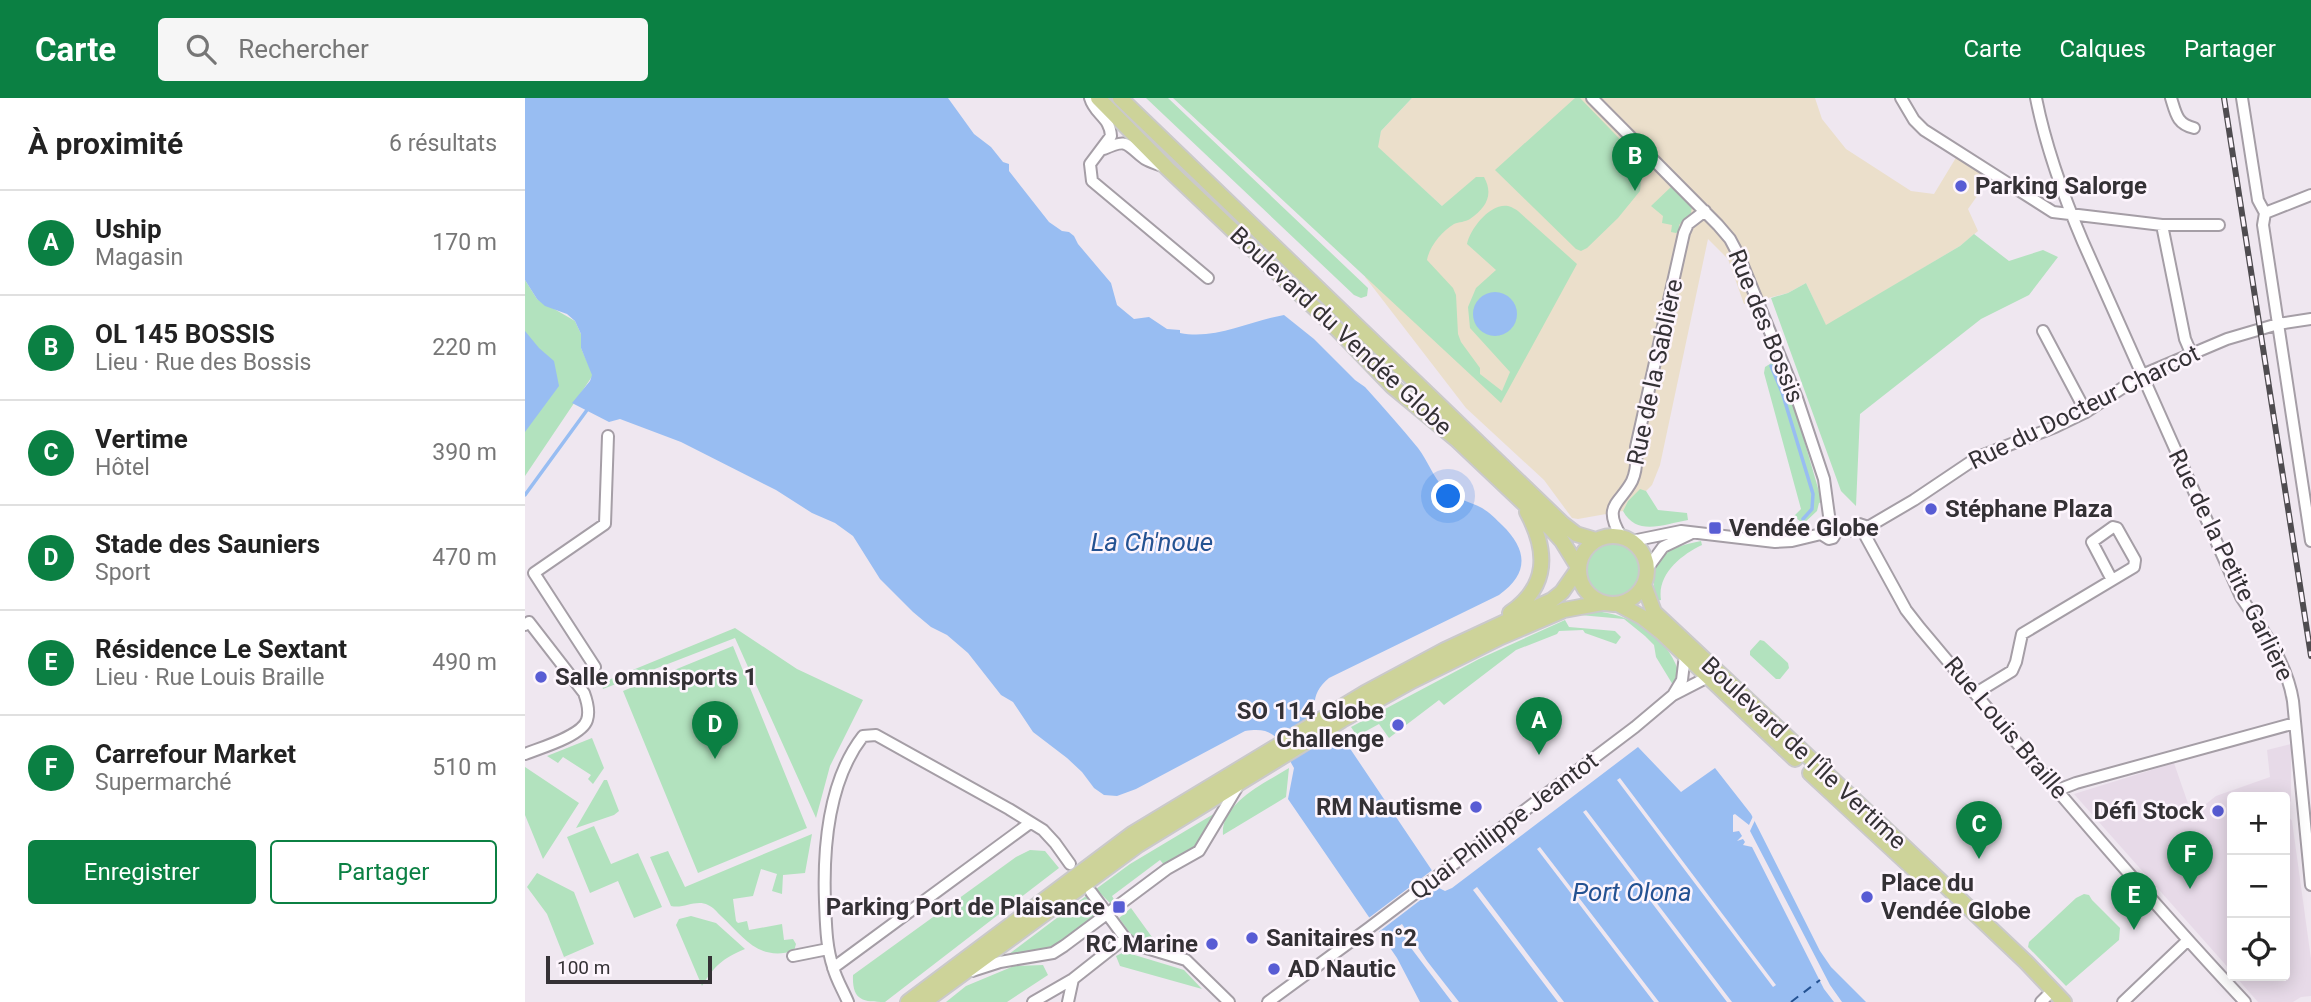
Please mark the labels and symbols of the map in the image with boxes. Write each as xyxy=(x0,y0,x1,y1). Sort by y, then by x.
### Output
pin: B xyxy=(1612,133,1658,191)
place label: Parking Salorge xyxy=(1975,172,2147,200)
marker: Parking Salorge xyxy=(1953,178,1969,194)
street label: Boulevard du Vendée Globe xyxy=(1224,221,1458,441)
street label: Rue des Bossis xyxy=(1723,245,1809,407)
street label: Rue de la Sablière xyxy=(1622,276,1688,468)
street label: Rue du Docteur Charcot xyxy=(1964,339,2204,475)
street label: Rue de la Petite Garlière xyxy=(2163,445,2299,685)
your location xyxy=(1431,479,1465,513)
place label: Stéphane Plaza xyxy=(1945,495,2113,523)
marker: Stéphane Plaza xyxy=(1923,501,1939,517)
place label: Vendée Globe xyxy=(1729,514,1879,542)
marker: Vendée Globe xyxy=(1707,520,1723,536)
water label: La Ch'noue xyxy=(1091,527,1213,557)
street label: Boulevard de l'Île Vertime xyxy=(1696,651,1912,855)
street label: Rue Louis Braille xyxy=(1939,651,2073,805)
place label: Salle omnisports 1 xyxy=(555,663,757,691)
marker: Salle omnisports 1 xyxy=(533,669,549,685)
place label: SO 114 Globe Challenge xyxy=(1237,697,1384,753)
pin: A xyxy=(1516,697,1562,755)
pin: D xyxy=(692,701,738,759)
marker: SO 114 Globe Challenge xyxy=(1390,717,1406,733)
street label: Quai Philippe Jeantot xyxy=(1405,746,1603,906)
place label: RM Nautisme xyxy=(1316,793,1462,821)
place label: Défi Stock xyxy=(2093,797,2205,825)
marker: RM Nautisme xyxy=(1468,799,1484,815)
pin: C xyxy=(1956,801,2002,859)
marker: Défi Stock xyxy=(2210,803,2226,819)
pin: F xyxy=(2167,831,2213,889)
place label: Place du Vendée Globe xyxy=(1881,869,2031,925)
pin: E xyxy=(2111,872,2157,930)
water label: Port Olona xyxy=(1572,877,1692,907)
marker: Place du Vendée Globe xyxy=(1859,889,1875,905)
place label: Parking Port de Plaisance xyxy=(826,893,1105,921)
marker: Parking Port de Plaisance xyxy=(1111,899,1127,915)
place label: Sanitaires n°2 xyxy=(1266,924,1417,952)
place label: RC Marine xyxy=(1086,930,1198,958)
marker: Sanitaires n°2 xyxy=(1244,930,1260,946)
marker: RC Marine xyxy=(1204,936,1220,952)
scale bar xyxy=(546,953,712,985)
place label: AD Nautic xyxy=(1288,955,1396,983)
marker: AD Nautic xyxy=(1266,961,1282,977)

